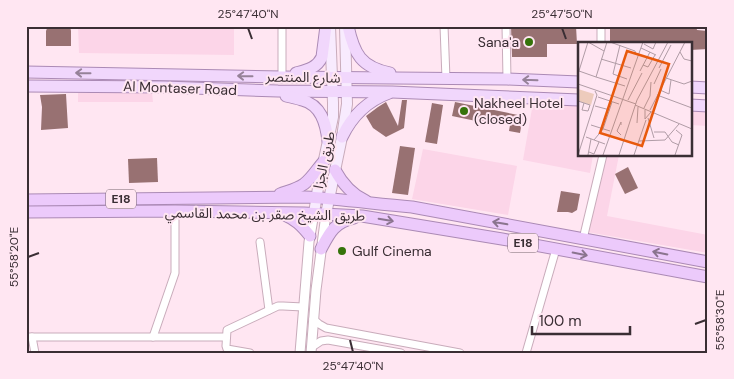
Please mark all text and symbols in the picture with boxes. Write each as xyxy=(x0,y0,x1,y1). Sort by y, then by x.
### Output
text: 25°47'40"N xyxy=(218,6,278,22)
text: 25°47'50"N xyxy=(531,6,593,22)
place label: Sana'a xyxy=(478,33,519,51)
marker: Sana'a xyxy=(523,36,535,48)
inset map xyxy=(578,42,692,156)
street label: شارع المنتصر xyxy=(264,67,341,89)
one-way arrow xyxy=(75,68,91,77)
one-way arrow xyxy=(238,71,254,81)
one-way arrow xyxy=(523,75,539,85)
street label: Al Montaser Road xyxy=(123,77,237,99)
place label: Nakheel Hotel (closed) xyxy=(474,94,563,128)
marker: Nakheel Hotel (closed) xyxy=(458,105,470,117)
street label: طريق الجزا xyxy=(309,130,340,191)
road number: E18 xyxy=(106,190,136,208)
street label: طريق الشيخ صقر بن محمد القاسمي xyxy=(165,203,365,227)
one-way arrow xyxy=(377,215,393,225)
one-way arrow xyxy=(493,218,509,227)
text: 55°58'20"E xyxy=(6,227,22,287)
road number: E18 xyxy=(508,234,538,252)
place label: Gulf Cinema xyxy=(352,242,432,260)
marker: Gulf Cinema xyxy=(336,245,348,257)
one-way arrow xyxy=(652,248,668,258)
one-way arrow xyxy=(572,249,588,259)
text: 55°58'30"E xyxy=(712,289,728,350)
scale bar xyxy=(532,304,629,336)
text: 100 m xyxy=(539,311,582,331)
text: 25°47'40"N xyxy=(323,358,383,374)

